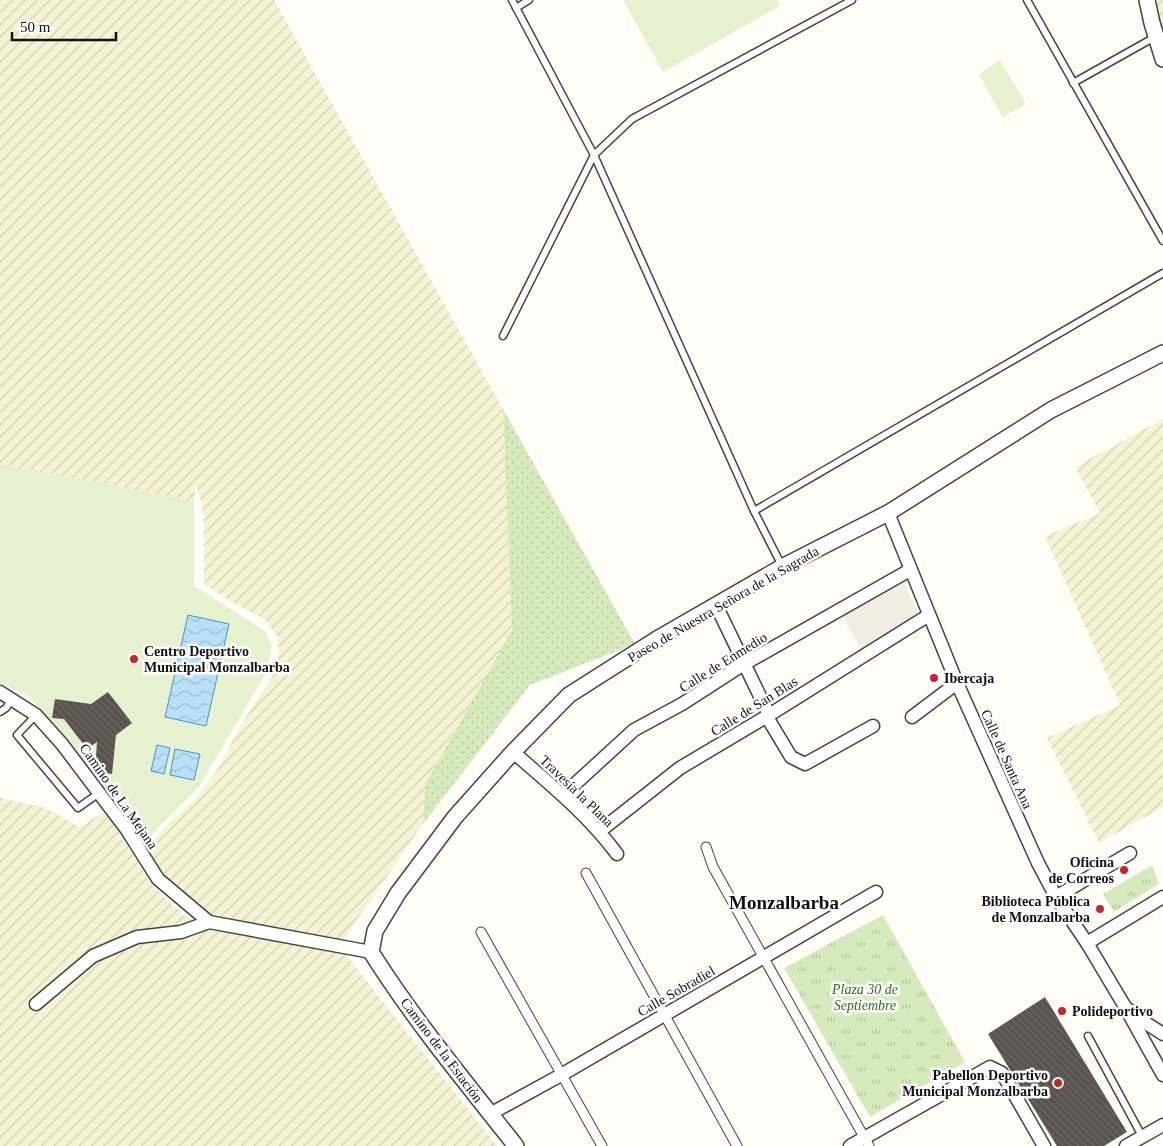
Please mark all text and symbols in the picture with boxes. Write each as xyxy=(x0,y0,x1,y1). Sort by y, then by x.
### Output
scale bar xyxy=(12,10,116,42)
text: 50 m xyxy=(20,19,51,35)
street label: Paseo de Nuestra Señora de la Sagrada xyxy=(625,543,822,665)
street label: Calle de Enmedio xyxy=(677,629,770,695)
place label: Centro Deportivo Municipal Monzalbarba xyxy=(144,644,290,675)
marker: Centro Deportivo Municipal Monzalbarba xyxy=(128,653,140,665)
place label: Ibercaja xyxy=(944,671,994,686)
marker: Ibercaja xyxy=(928,672,940,684)
street label: Calle de San Blas xyxy=(708,674,800,739)
street label: Calle de Santa Ana xyxy=(978,707,1035,812)
street label: Camino de La Mejana xyxy=(77,741,161,852)
street label: Travesía la Plana xyxy=(537,753,617,831)
place label: Oficina de Correos xyxy=(1049,855,1115,886)
marker: Oficina de Correos xyxy=(1118,864,1130,876)
district label: Monzalbarba xyxy=(729,892,839,913)
place label: Biblioteca Pública de Monzalbarba xyxy=(982,894,1090,925)
marker: Biblioteca Pública de Monzalbarba xyxy=(1094,903,1106,915)
street label: Calle Sobradiel xyxy=(635,963,718,1020)
park label: Plaza 30 de Septiembre xyxy=(831,982,898,1013)
street label: Camino de la Estación xyxy=(398,995,486,1105)
place label: Polideportivo xyxy=(1072,1004,1153,1019)
marker: Polideportivo xyxy=(1056,1005,1068,1017)
place label: Pabellon Deportivo Municipal Monzalbarba xyxy=(902,1068,1048,1099)
marker: Pabellon Deportivo Municipal Monzalbarba xyxy=(1052,1077,1064,1089)

